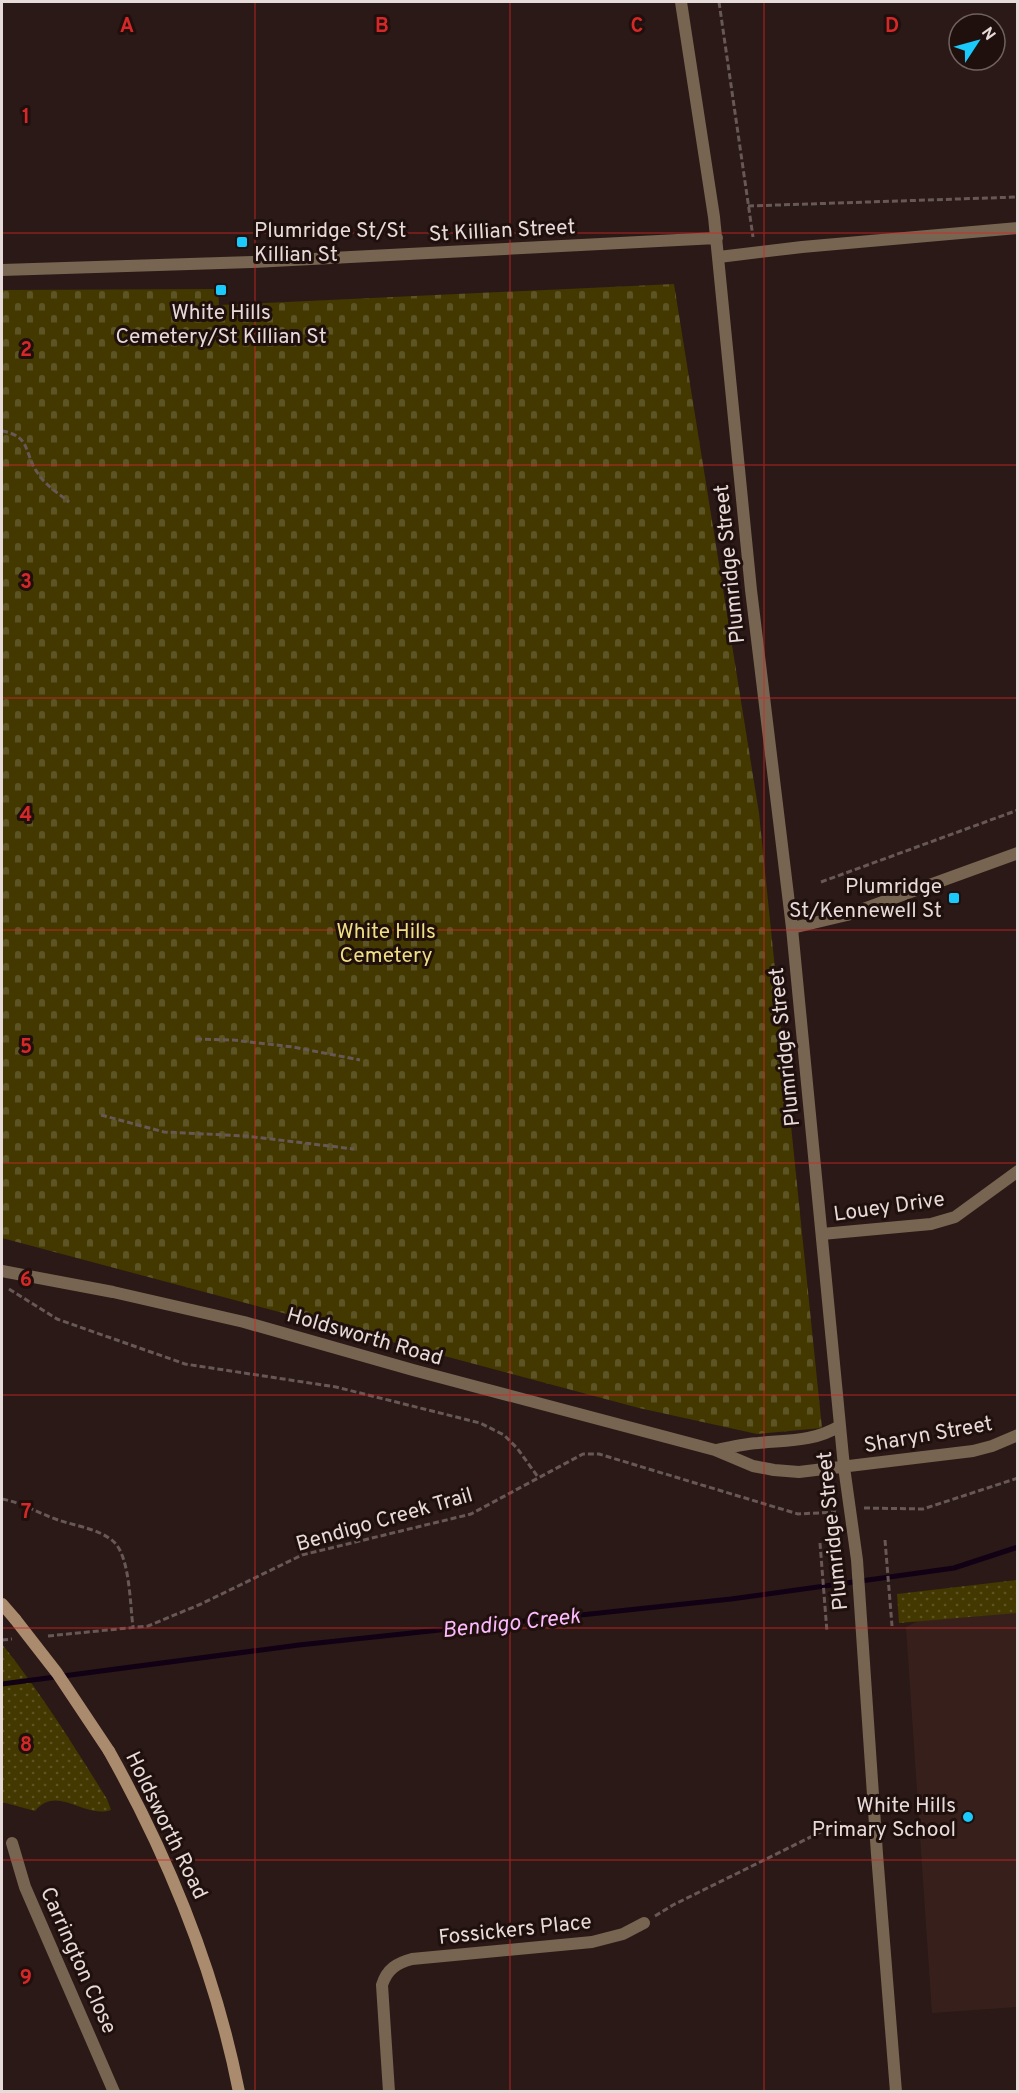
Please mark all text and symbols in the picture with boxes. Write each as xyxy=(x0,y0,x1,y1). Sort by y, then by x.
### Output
north arrow xyxy=(947,12,1007,72)
text: A xyxy=(120,14,134,40)
text: B xyxy=(375,14,389,40)
text: C xyxy=(631,14,643,40)
text: D xyxy=(885,14,899,40)
text: N xyxy=(976,24,999,45)
text: 1 xyxy=(22,105,30,131)
street label: St Killian Street xyxy=(428,214,576,249)
place label: Plumridge St/St Killian St xyxy=(254,218,407,269)
marker: Plumridge St/St Killian St xyxy=(235,235,249,249)
marker: White Hills Cemetery/St Killian St xyxy=(214,283,228,297)
place label: White Hills Cemetery/St Killian St xyxy=(115,300,327,351)
text: 2 xyxy=(20,338,32,364)
street label: Plumridge Street xyxy=(709,483,752,645)
text: 3 xyxy=(20,570,32,596)
text: 4 xyxy=(20,803,32,829)
place label: Plumridge St/Kennewell St xyxy=(789,874,942,925)
marker: Plumridge St/Kennewell St xyxy=(947,891,961,905)
park label: White Hills Cemetery xyxy=(336,919,436,970)
street label: Plumridge Street xyxy=(764,966,807,1128)
text: 5 xyxy=(20,1035,32,1061)
street label: Louey Drive xyxy=(832,1186,946,1229)
text: 6 xyxy=(20,1268,32,1294)
street label: Holdsworth Road xyxy=(283,1302,446,1373)
street label: Sharyn Street xyxy=(862,1411,995,1460)
street label: Plumridge Street xyxy=(812,1450,855,1612)
street label: Bendigo Creek Trail xyxy=(293,1482,476,1559)
text: 7 xyxy=(21,1500,31,1526)
water label: Bendigo Creek xyxy=(441,1604,583,1645)
text: 8 xyxy=(20,1733,32,1759)
street label: Holdsworth Road xyxy=(118,1747,213,1904)
place label: White Hills Primary School xyxy=(812,1793,956,1844)
marker: White Hills Primary School xyxy=(961,1810,975,1824)
street label: Carrington Close xyxy=(33,1883,122,2038)
street label: Fossickers Place xyxy=(437,1909,593,1952)
text: 9 xyxy=(20,1966,32,1992)

